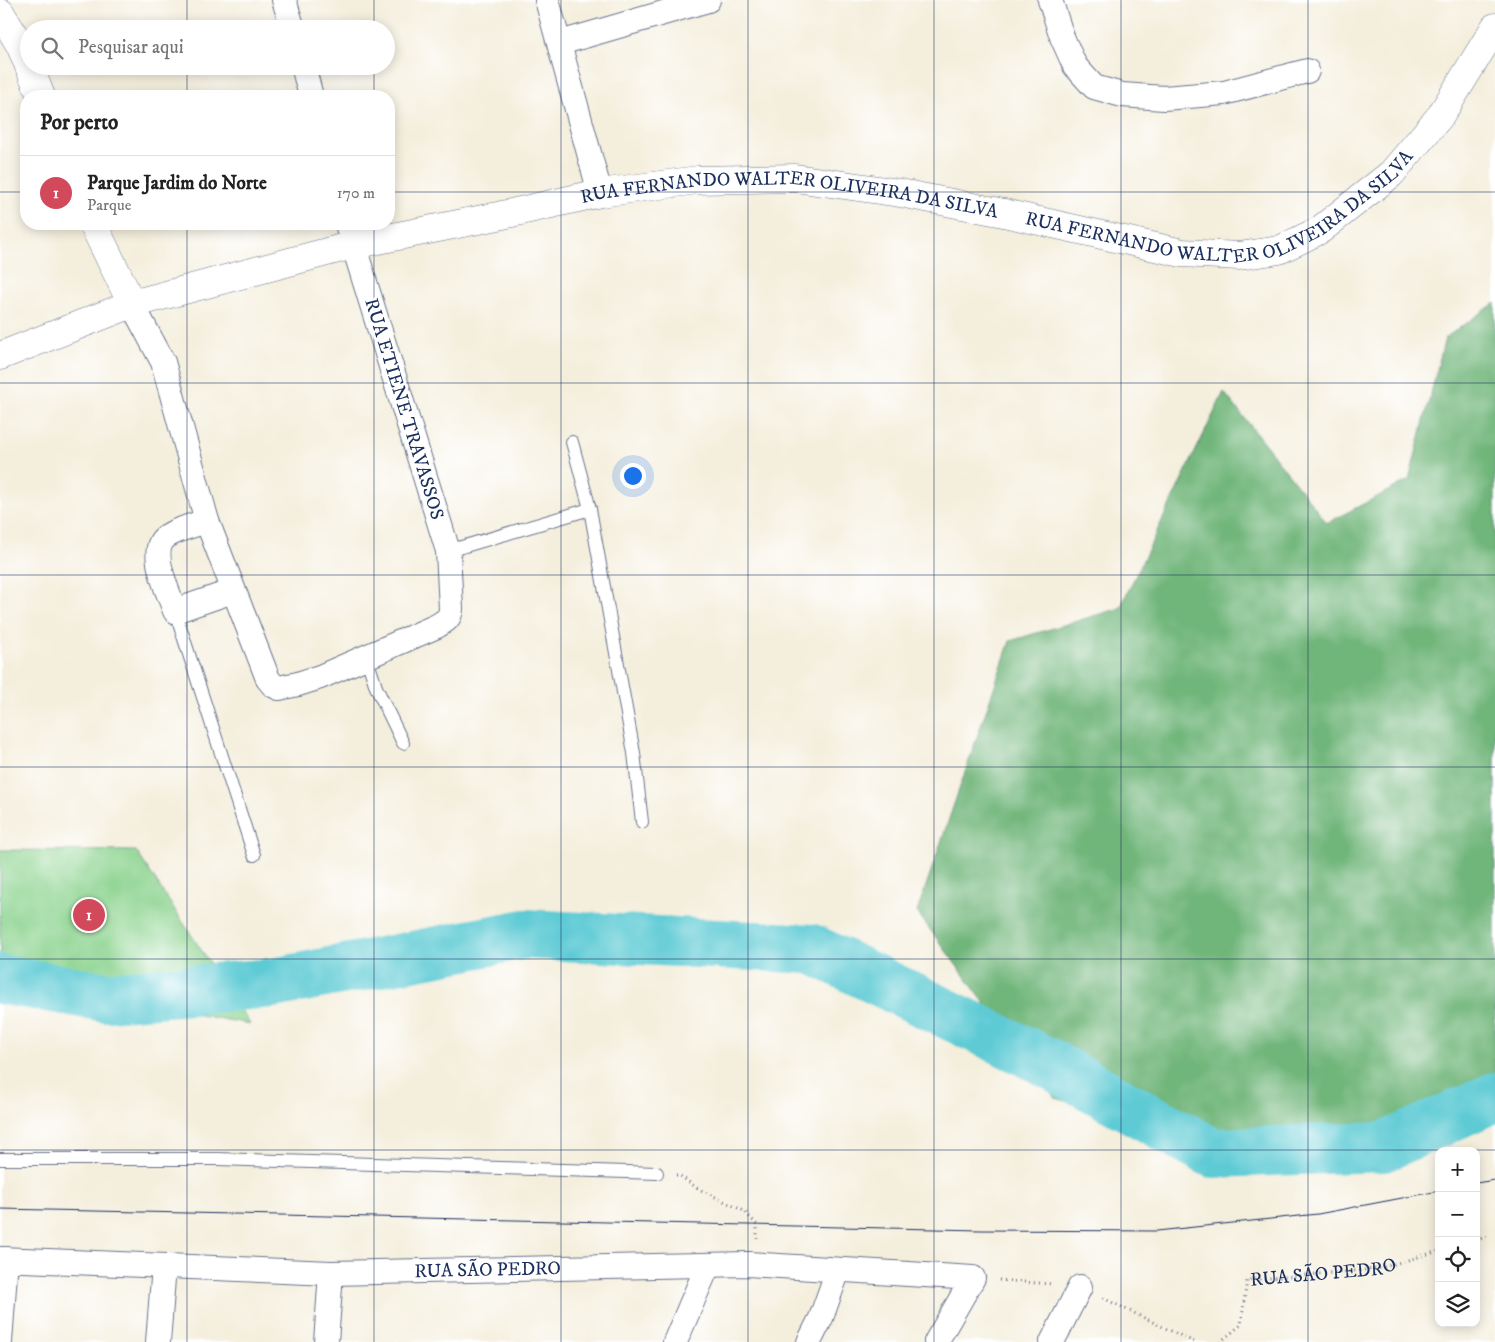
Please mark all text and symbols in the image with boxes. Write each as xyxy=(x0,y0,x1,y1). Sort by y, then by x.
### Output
search box xyxy=(20,20,395,75)
icon: search xyxy=(38,34,66,62)
text: Pesquisar aqui xyxy=(78,36,184,59)
text: Por perto xyxy=(40,110,118,136)
street label: RUA FERNANDO WALTER OLIVEIRA DA SILVA xyxy=(1023,145,1418,268)
street label: RUA FERNANDO WALTER OLIVEIRA DA SILVA xyxy=(578,166,1001,223)
text: Parque Jardim do Norte xyxy=(87,172,267,195)
text: 1 xyxy=(53,183,59,203)
text: 170 m xyxy=(337,183,375,203)
text: Parque xyxy=(87,195,131,215)
street label: RUA ETIENE TRAVASSOS xyxy=(359,296,449,522)
your location xyxy=(620,463,646,489)
pin: 1 xyxy=(73,896,105,934)
map controls xyxy=(1435,1147,1480,1327)
button: + xyxy=(1435,1147,1480,1192)
button: − xyxy=(1435,1192,1480,1237)
button: locate xyxy=(1435,1237,1480,1282)
street label: RUA SÃO PEDRO xyxy=(1249,1253,1399,1291)
street label: RUA SÃO PEDRO xyxy=(414,1256,561,1283)
button: layers xyxy=(1435,1282,1480,1327)

